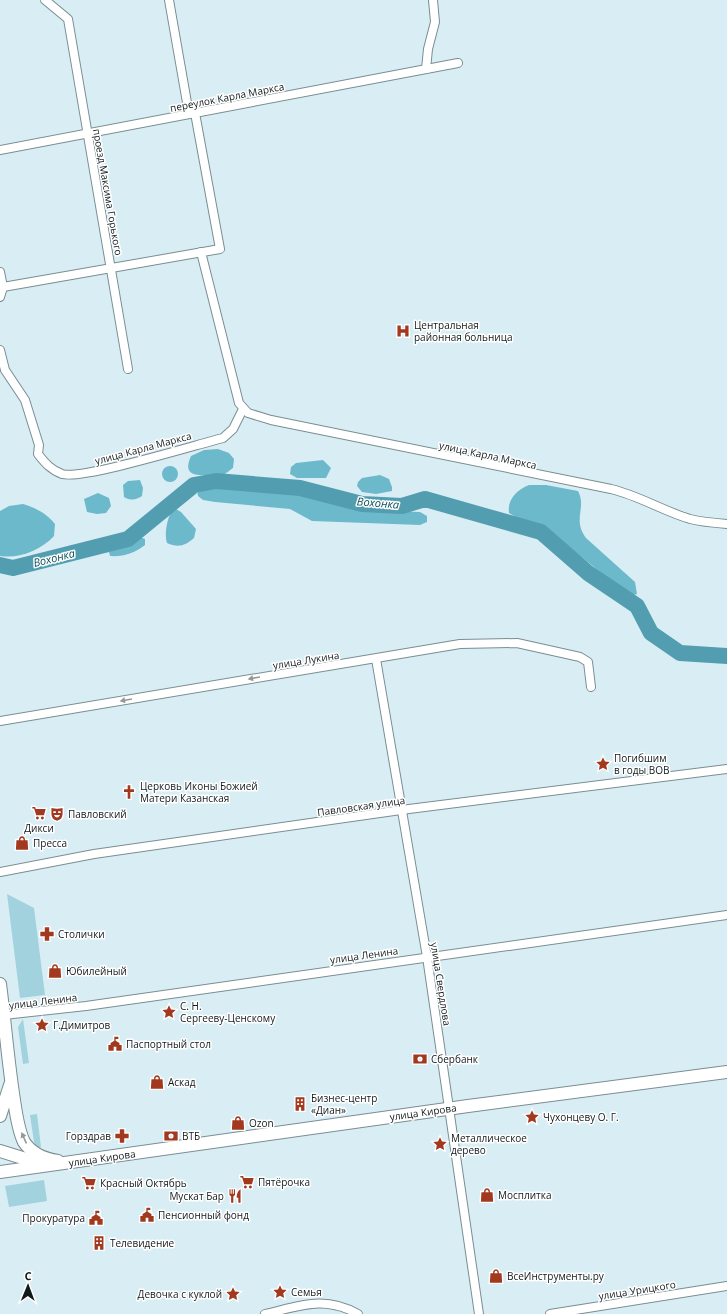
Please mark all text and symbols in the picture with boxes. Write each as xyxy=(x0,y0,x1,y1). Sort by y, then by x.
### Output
street label: переулок Карла Маркса xyxy=(169,79,285,115)
street label: проезд Максима Горького xyxy=(90,128,126,256)
place label: Центральная районная больница xyxy=(414,318,512,344)
hospital icon: Центральная районная больница xyxy=(395,323,411,339)
street label: улица Карла Маркса xyxy=(93,428,193,468)
street label: улица Карла Маркса xyxy=(438,438,538,472)
water label: Вохонка xyxy=(356,493,400,512)
water label: Вохонка xyxy=(32,545,76,570)
street label: улица Лукина xyxy=(272,648,340,672)
one-way arrow xyxy=(248,675,260,681)
one-way arrow xyxy=(120,697,132,703)
place label: Погибшим в годы ВОВ xyxy=(614,751,669,777)
place icon: Погибшим в годы ВОВ xyxy=(595,756,611,772)
place label: Церковь Иконы Божией Матери Казанская xyxy=(140,779,258,805)
church icon: Церковь Иконы Божией Матери Казанская xyxy=(121,784,137,800)
street label: Павловская улица xyxy=(316,793,406,819)
supermarket icon: Дикси xyxy=(31,805,47,821)
theatre icon: Павловский xyxy=(49,806,65,822)
place label: Павловский xyxy=(68,807,127,821)
place label: Дикси xyxy=(24,821,54,835)
shop icon: Пресса xyxy=(14,835,30,851)
place label: Пресса xyxy=(33,836,67,850)
pharmacy icon: Столички xyxy=(39,926,55,942)
place label: Столички xyxy=(58,927,105,941)
street label: улица Свердлова xyxy=(428,941,454,1027)
street label: улица Ленина xyxy=(329,943,399,967)
shop icon: Юбилейный xyxy=(47,963,63,979)
place label: Юбилейный xyxy=(66,964,127,978)
street label: улица Ленина xyxy=(8,990,78,1012)
place label: С. Н. Сергееву-Ценскому xyxy=(180,999,276,1025)
place icon: С. Н. Сергееву-Ценскому xyxy=(161,1004,177,1020)
place icon: Г.Димитров xyxy=(34,1017,50,1033)
place label: Г.Димитров xyxy=(53,1018,111,1032)
public building icon: Паспортный стол xyxy=(107,1036,123,1052)
place label: Паспортный стол xyxy=(126,1037,211,1051)
bank icon: Сбербанк xyxy=(412,1051,428,1067)
place label: Сбербанк xyxy=(431,1052,479,1066)
shop icon: Аскад xyxy=(149,1074,165,1090)
place label: Аскад xyxy=(168,1075,196,1089)
place label: Бизнес-центр «Диан» xyxy=(311,1091,377,1117)
building icon: Бизнес-центр «Диан» xyxy=(292,1096,308,1112)
street label: улица Кирова xyxy=(389,1100,457,1124)
place icon: Чухонцеву О. Г. xyxy=(524,1109,540,1125)
place label: Чухонцеву О. Г. xyxy=(543,1110,619,1124)
shop icon: Ozon xyxy=(230,1115,246,1131)
place label: Ozon xyxy=(249,1116,274,1130)
pharmacy icon: Горздрав xyxy=(114,1128,130,1144)
bank icon: ВТБ xyxy=(163,1128,179,1144)
place label: Горздрав xyxy=(66,1129,111,1143)
place label: ВТБ xyxy=(182,1129,200,1143)
place label: Металлическое дерево xyxy=(451,1131,527,1157)
one-way arrow xyxy=(20,1132,27,1144)
place icon: Металлическое дерево xyxy=(432,1136,448,1152)
street label: улица Кирова xyxy=(68,1146,136,1170)
supermarket icon: Пятёрочка xyxy=(239,1174,255,1190)
supermarket icon: Красный Октябрь xyxy=(81,1175,97,1191)
place label: Пятёрочка xyxy=(258,1175,310,1189)
place label: Красный Октябрь xyxy=(100,1176,187,1190)
shop icon: Мосплитка xyxy=(479,1187,495,1203)
restaurant icon: Мускат Бар xyxy=(227,1188,243,1204)
place label: Мосплитка xyxy=(498,1188,552,1202)
place label: Мускат Бар xyxy=(169,1189,224,1203)
public building icon: Пенсионный фонд xyxy=(139,1207,155,1223)
place label: Пенсионный фонд xyxy=(158,1208,249,1222)
public building icon: Прокуратура xyxy=(88,1210,104,1226)
place label: Прокуратура xyxy=(22,1211,85,1225)
building icon: Телевидение xyxy=(91,1235,107,1251)
place label: Телевидение xyxy=(110,1236,175,1250)
north arrow xyxy=(8,1266,48,1306)
text: С xyxy=(25,1268,32,1283)
shop icon: ВсеИнструменты.ру xyxy=(488,1268,504,1284)
place label: ВсеИнструменты.ру xyxy=(507,1269,605,1283)
street label: улица Урицкого xyxy=(597,1277,677,1303)
place icon: Семья xyxy=(272,1284,288,1300)
place label: Семья xyxy=(291,1285,322,1299)
place icon: Девочка с куклой xyxy=(225,1286,241,1302)
place label: Девочка с куклой xyxy=(138,1287,222,1301)

